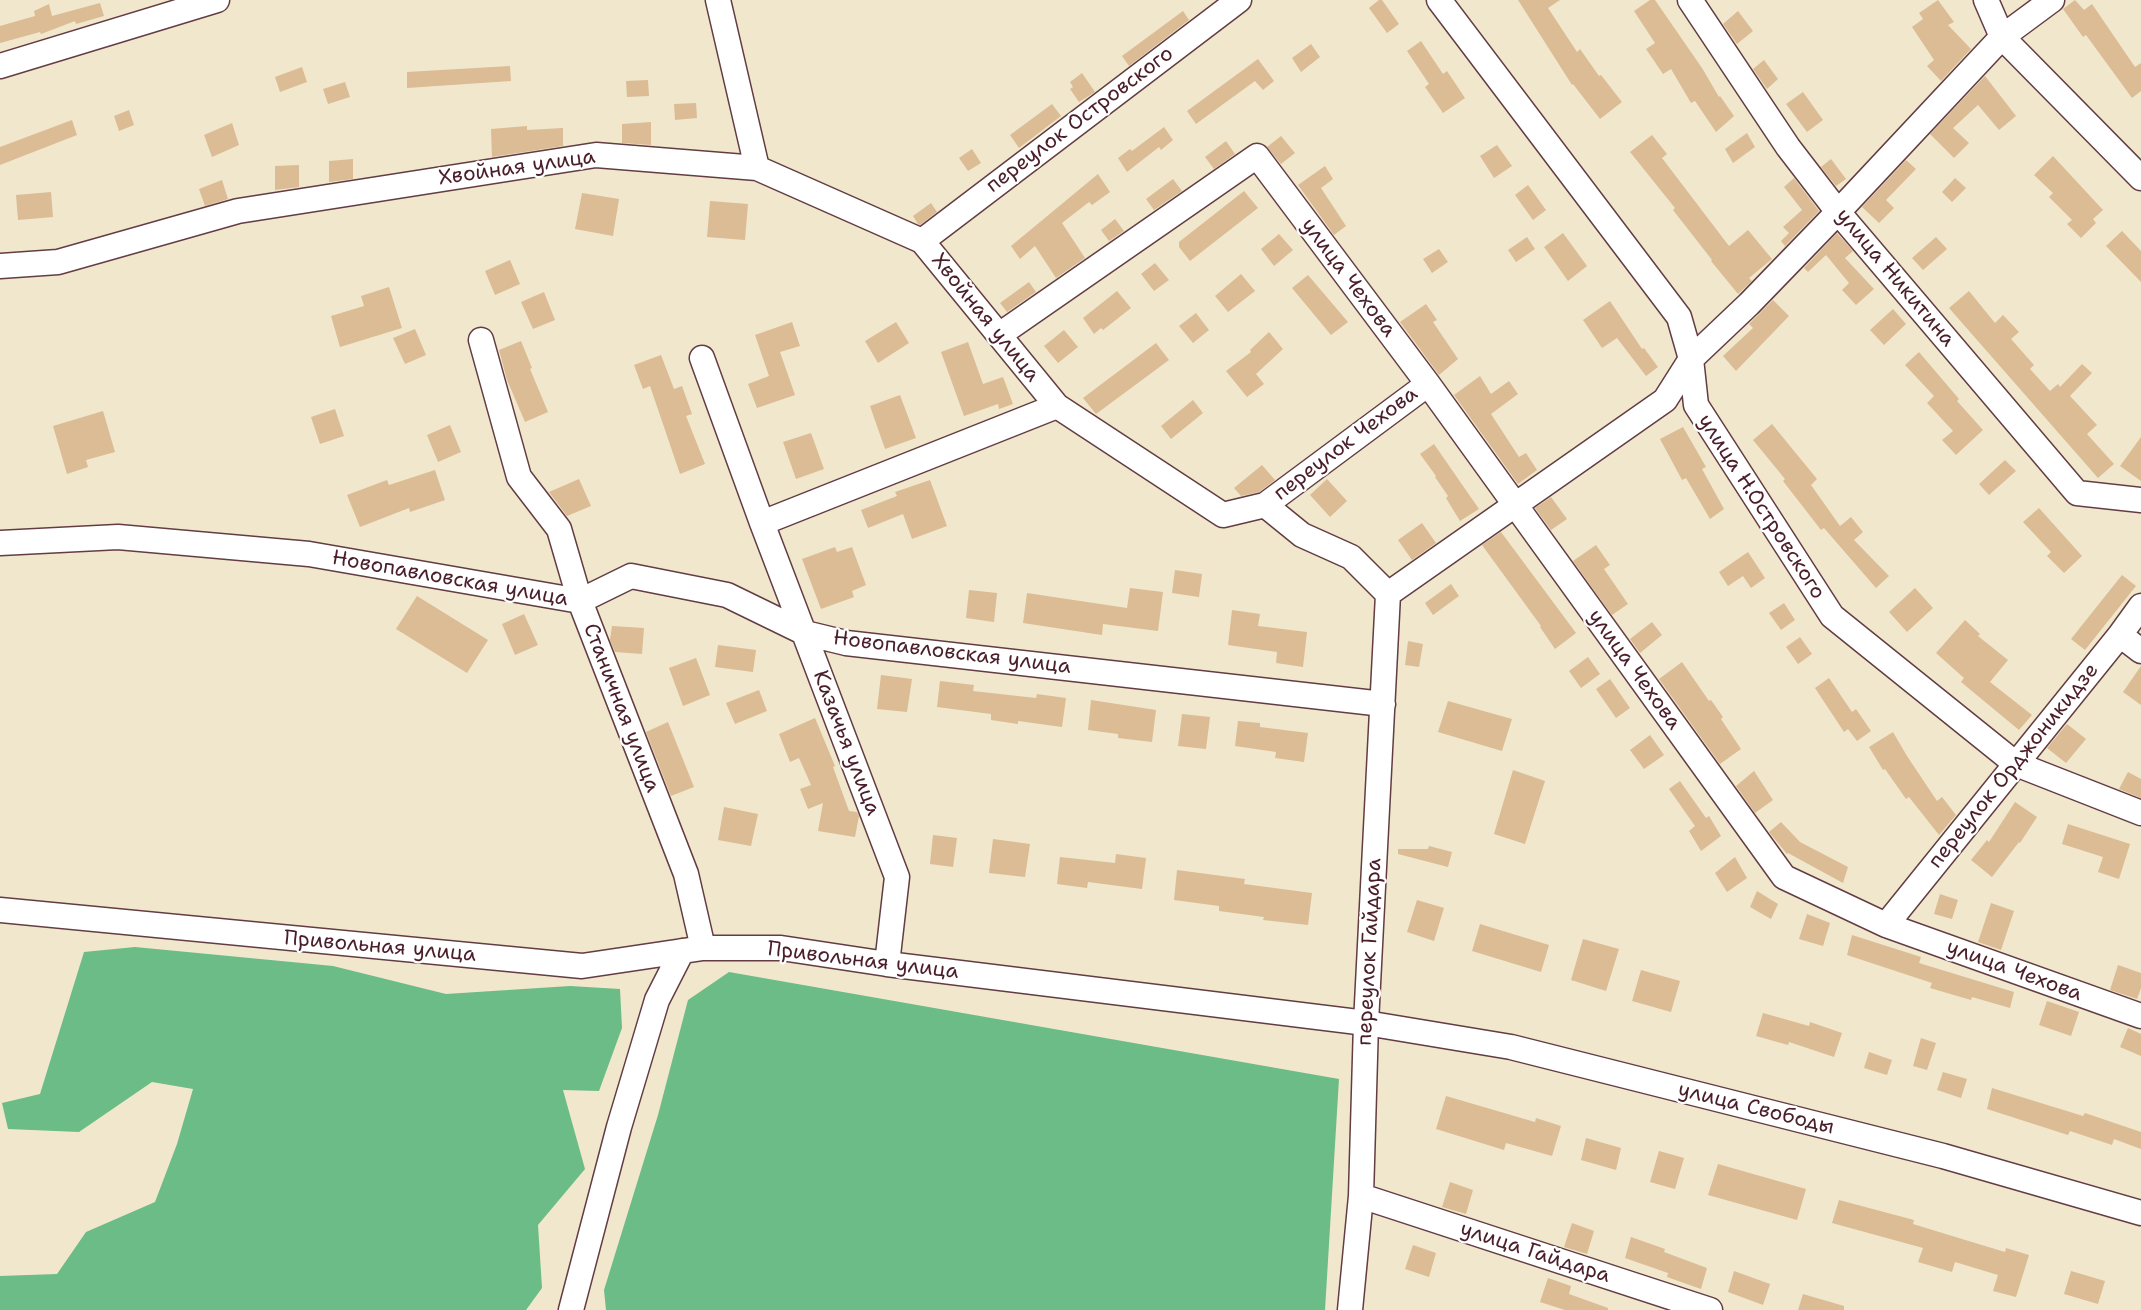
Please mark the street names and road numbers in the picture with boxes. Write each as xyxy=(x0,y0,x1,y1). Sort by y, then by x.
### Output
street label: переулок Островского xyxy=(981,41,1179,199)
street label: Хвойная улица xyxy=(437,145,597,191)
street label: улица Никитина xyxy=(1830,204,1960,352)
street label: улица Чехова xyxy=(1295,214,1401,342)
street label: Хвойная улица xyxy=(926,249,1044,387)
street label: переулок Чехова xyxy=(1269,382,1423,506)
street label: улица Н.Островского xyxy=(1692,410,1830,604)
street label: Новопавловская улица xyxy=(330,546,570,612)
street label: улица Чехова xyxy=(1582,605,1686,735)
street label: Станичная улица xyxy=(577,620,665,796)
street label: Новопавловская улица xyxy=(832,626,1072,680)
street label: переулок Орджоникидзе xyxy=(1923,658,2105,874)
street label: Казачья улица xyxy=(807,667,885,819)
street label: переулок Гайдара xyxy=(1353,858,1387,1046)
street label: Привольная улица xyxy=(283,926,477,968)
street label: улица Чехова xyxy=(1943,935,2085,1007)
street label: Привольная улица xyxy=(766,937,960,985)
street label: улица Свободы xyxy=(1675,1077,1837,1141)
street label: улица Гайдара xyxy=(1457,1217,1613,1289)

